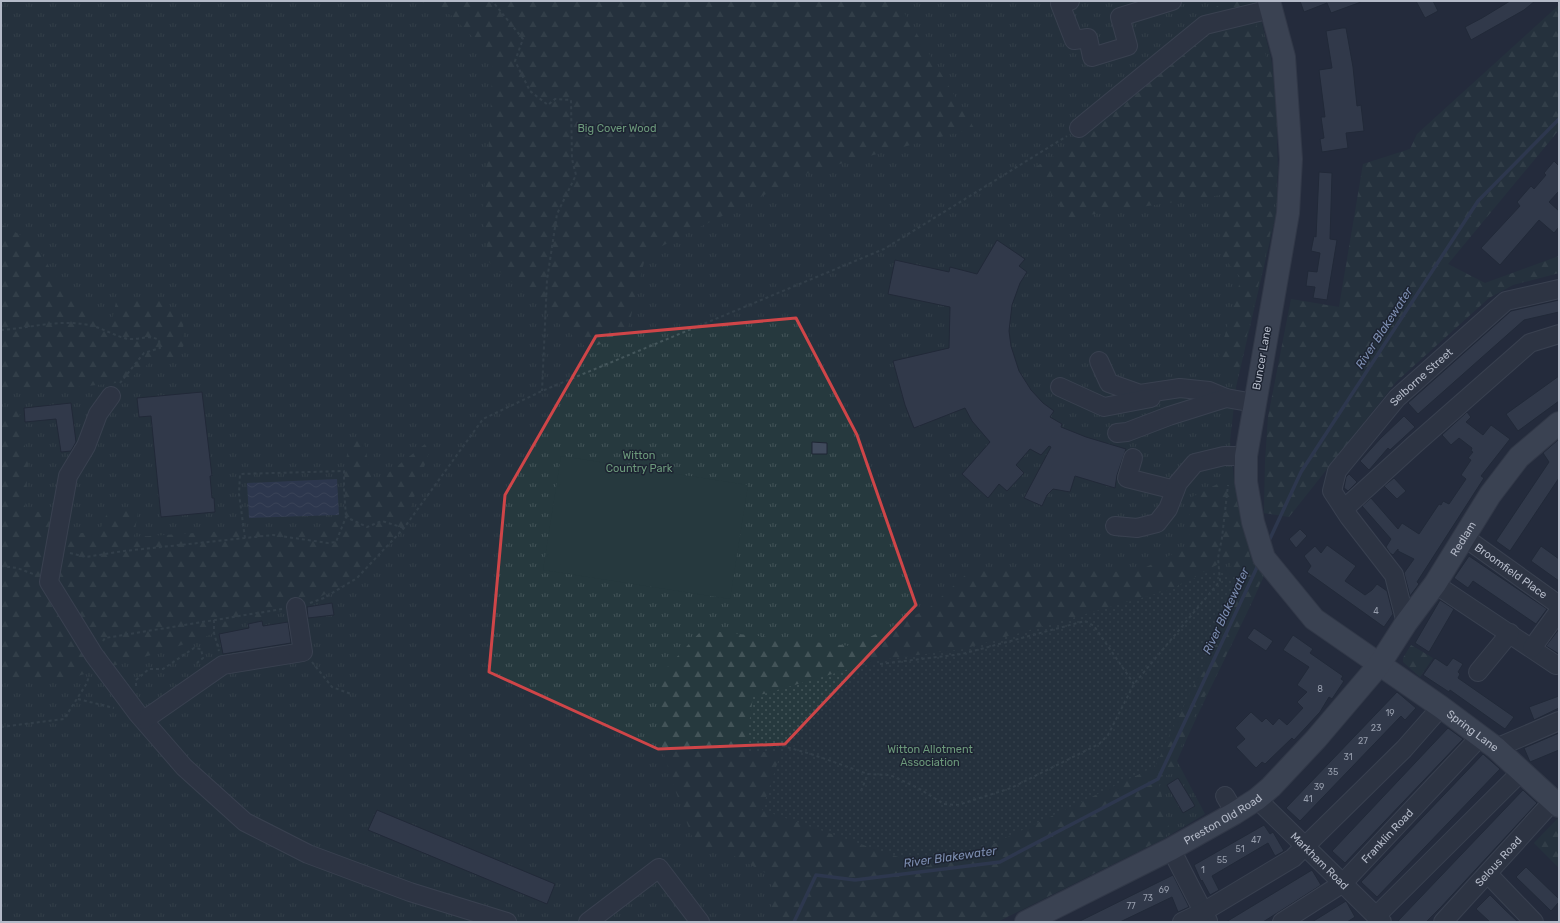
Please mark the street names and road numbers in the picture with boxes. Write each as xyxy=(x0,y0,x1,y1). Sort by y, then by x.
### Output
street label: Buncer Lane xyxy=(1250,325,1274,391)
street label: Selborne Street xyxy=(1387,345,1456,408)
street label: Redlam xyxy=(1447,519,1479,558)
street label: Broomfield Place xyxy=(1472,540,1550,601)
street label: Spring Lane xyxy=(1444,707,1501,754)
street label: Preston Old Road xyxy=(1181,791,1265,847)
street label: Franklin Road xyxy=(1359,806,1416,866)
street label: Markham Road xyxy=(1288,829,1351,892)
street label: Selous Road xyxy=(1472,834,1524,889)

